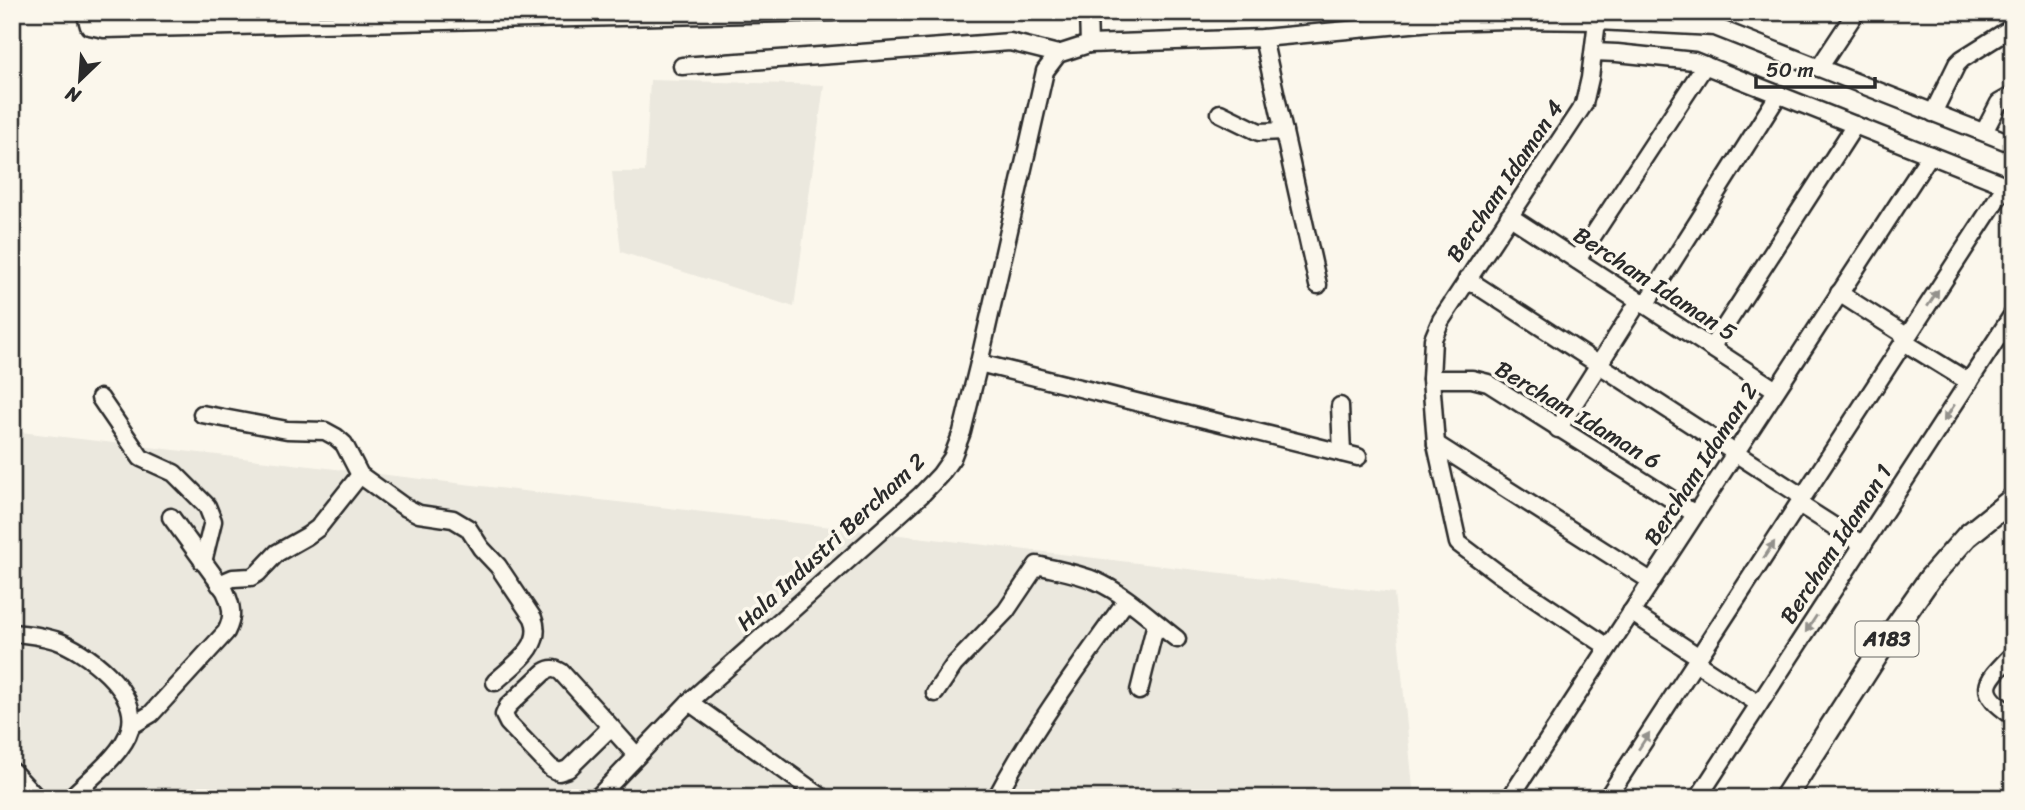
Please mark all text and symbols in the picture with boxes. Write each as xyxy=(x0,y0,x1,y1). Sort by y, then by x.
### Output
north arrow xyxy=(46,46,116,116)
scale bar xyxy=(1756,46,1874,90)
text: 50 m xyxy=(1766,51,1814,89)
text: N xyxy=(59,77,87,113)
street label: Bercham Idaman 4 xyxy=(1435,91,1575,271)
street label: Bercham Idaman 5 xyxy=(1565,215,1745,353)
one-way arrow xyxy=(1926,288,1939,307)
street label: Bercham Idaman 6 xyxy=(1487,349,1669,481)
street label: Bercham Idaman 2 xyxy=(1633,374,1769,554)
one-way arrow xyxy=(1942,403,1955,422)
street label: Hala Industri Bercham 2 xyxy=(726,442,936,642)
street label: Bercham Idaman 1 xyxy=(1769,455,1904,633)
one-way arrow xyxy=(1762,540,1775,560)
one-way arrow xyxy=(1805,614,1818,634)
road number: A183 xyxy=(1856,622,1918,656)
one-way arrow xyxy=(1638,731,1651,750)

